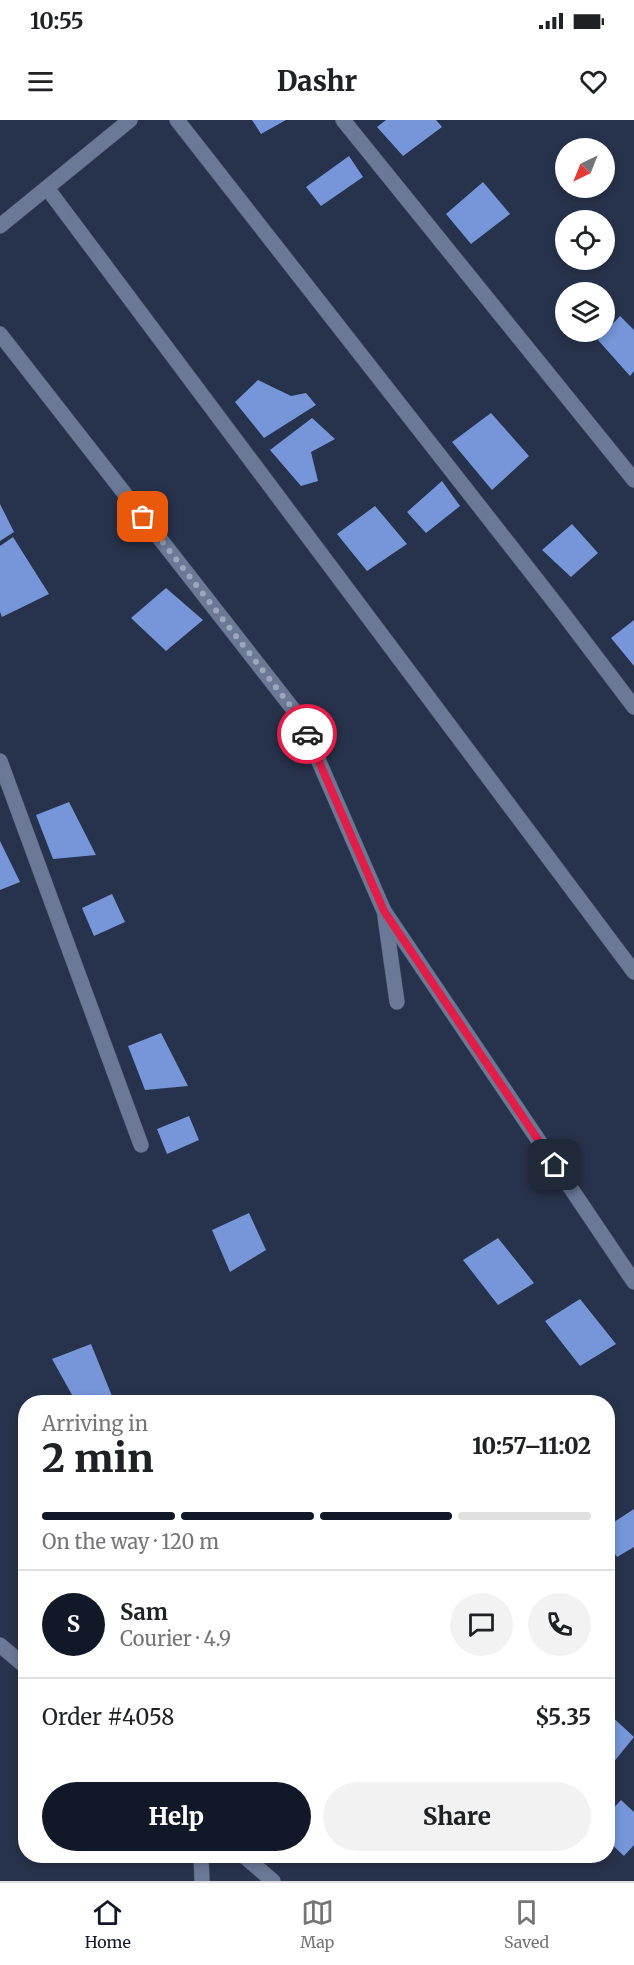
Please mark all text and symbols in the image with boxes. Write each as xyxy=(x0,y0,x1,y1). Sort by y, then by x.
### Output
text: 10:55 xyxy=(30,7,84,35)
text: Dashr xyxy=(277,64,357,98)
icon: menu xyxy=(24,65,57,98)
icon: heart xyxy=(577,65,610,98)
north arrow xyxy=(555,138,615,198)
map controls xyxy=(555,138,615,342)
button: locate xyxy=(555,210,615,270)
button: layers xyxy=(555,282,615,342)
pin xyxy=(117,491,168,542)
icon: bag xyxy=(126,500,159,533)
courier xyxy=(277,704,337,764)
icon: car xyxy=(291,718,324,751)
pin xyxy=(529,1139,580,1190)
icon: home xyxy=(538,1148,571,1181)
text: Arriving in xyxy=(42,1411,148,1436)
text: 10:57–11:02 xyxy=(472,1432,591,1460)
text: 2 min xyxy=(42,1434,154,1483)
text: On the way · 120 m xyxy=(42,1529,219,1554)
button: chat xyxy=(450,1593,513,1656)
button: phone xyxy=(528,1593,591,1656)
text: Sam xyxy=(120,1598,168,1626)
text: S xyxy=(67,1610,80,1638)
text: Courier · 4.9 xyxy=(120,1626,231,1651)
text: Order #4058 xyxy=(42,1703,174,1731)
text: $5.35 xyxy=(535,1703,591,1731)
button: Help xyxy=(42,1782,311,1851)
button: Share xyxy=(323,1782,591,1851)
tab: Home xyxy=(85,1896,131,1952)
tab: Map xyxy=(300,1896,334,1952)
tab: Saved xyxy=(504,1896,549,1952)

